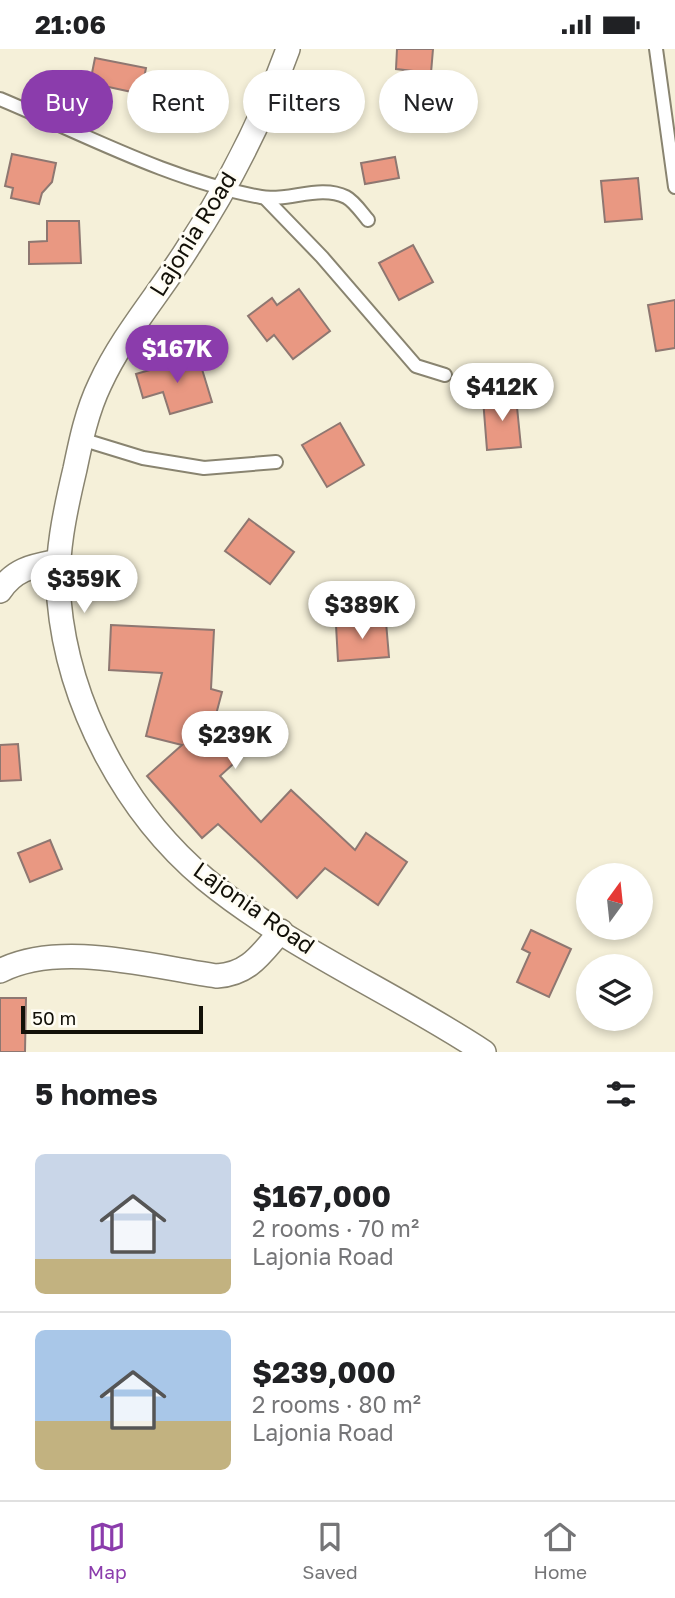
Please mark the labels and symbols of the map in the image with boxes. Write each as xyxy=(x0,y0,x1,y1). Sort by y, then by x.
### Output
street label: Lajonia Road xyxy=(143,166,242,301)
pin: $167K xyxy=(128,325,226,385)
pin: $412K xyxy=(453,363,551,423)
pin: $359K xyxy=(35,555,133,615)
pin: $389K xyxy=(313,581,411,641)
pin: $239K xyxy=(186,711,284,771)
street label: Lajonia Road xyxy=(189,855,321,959)
north arrow xyxy=(576,863,653,940)
scale bar xyxy=(21,1003,203,1035)

